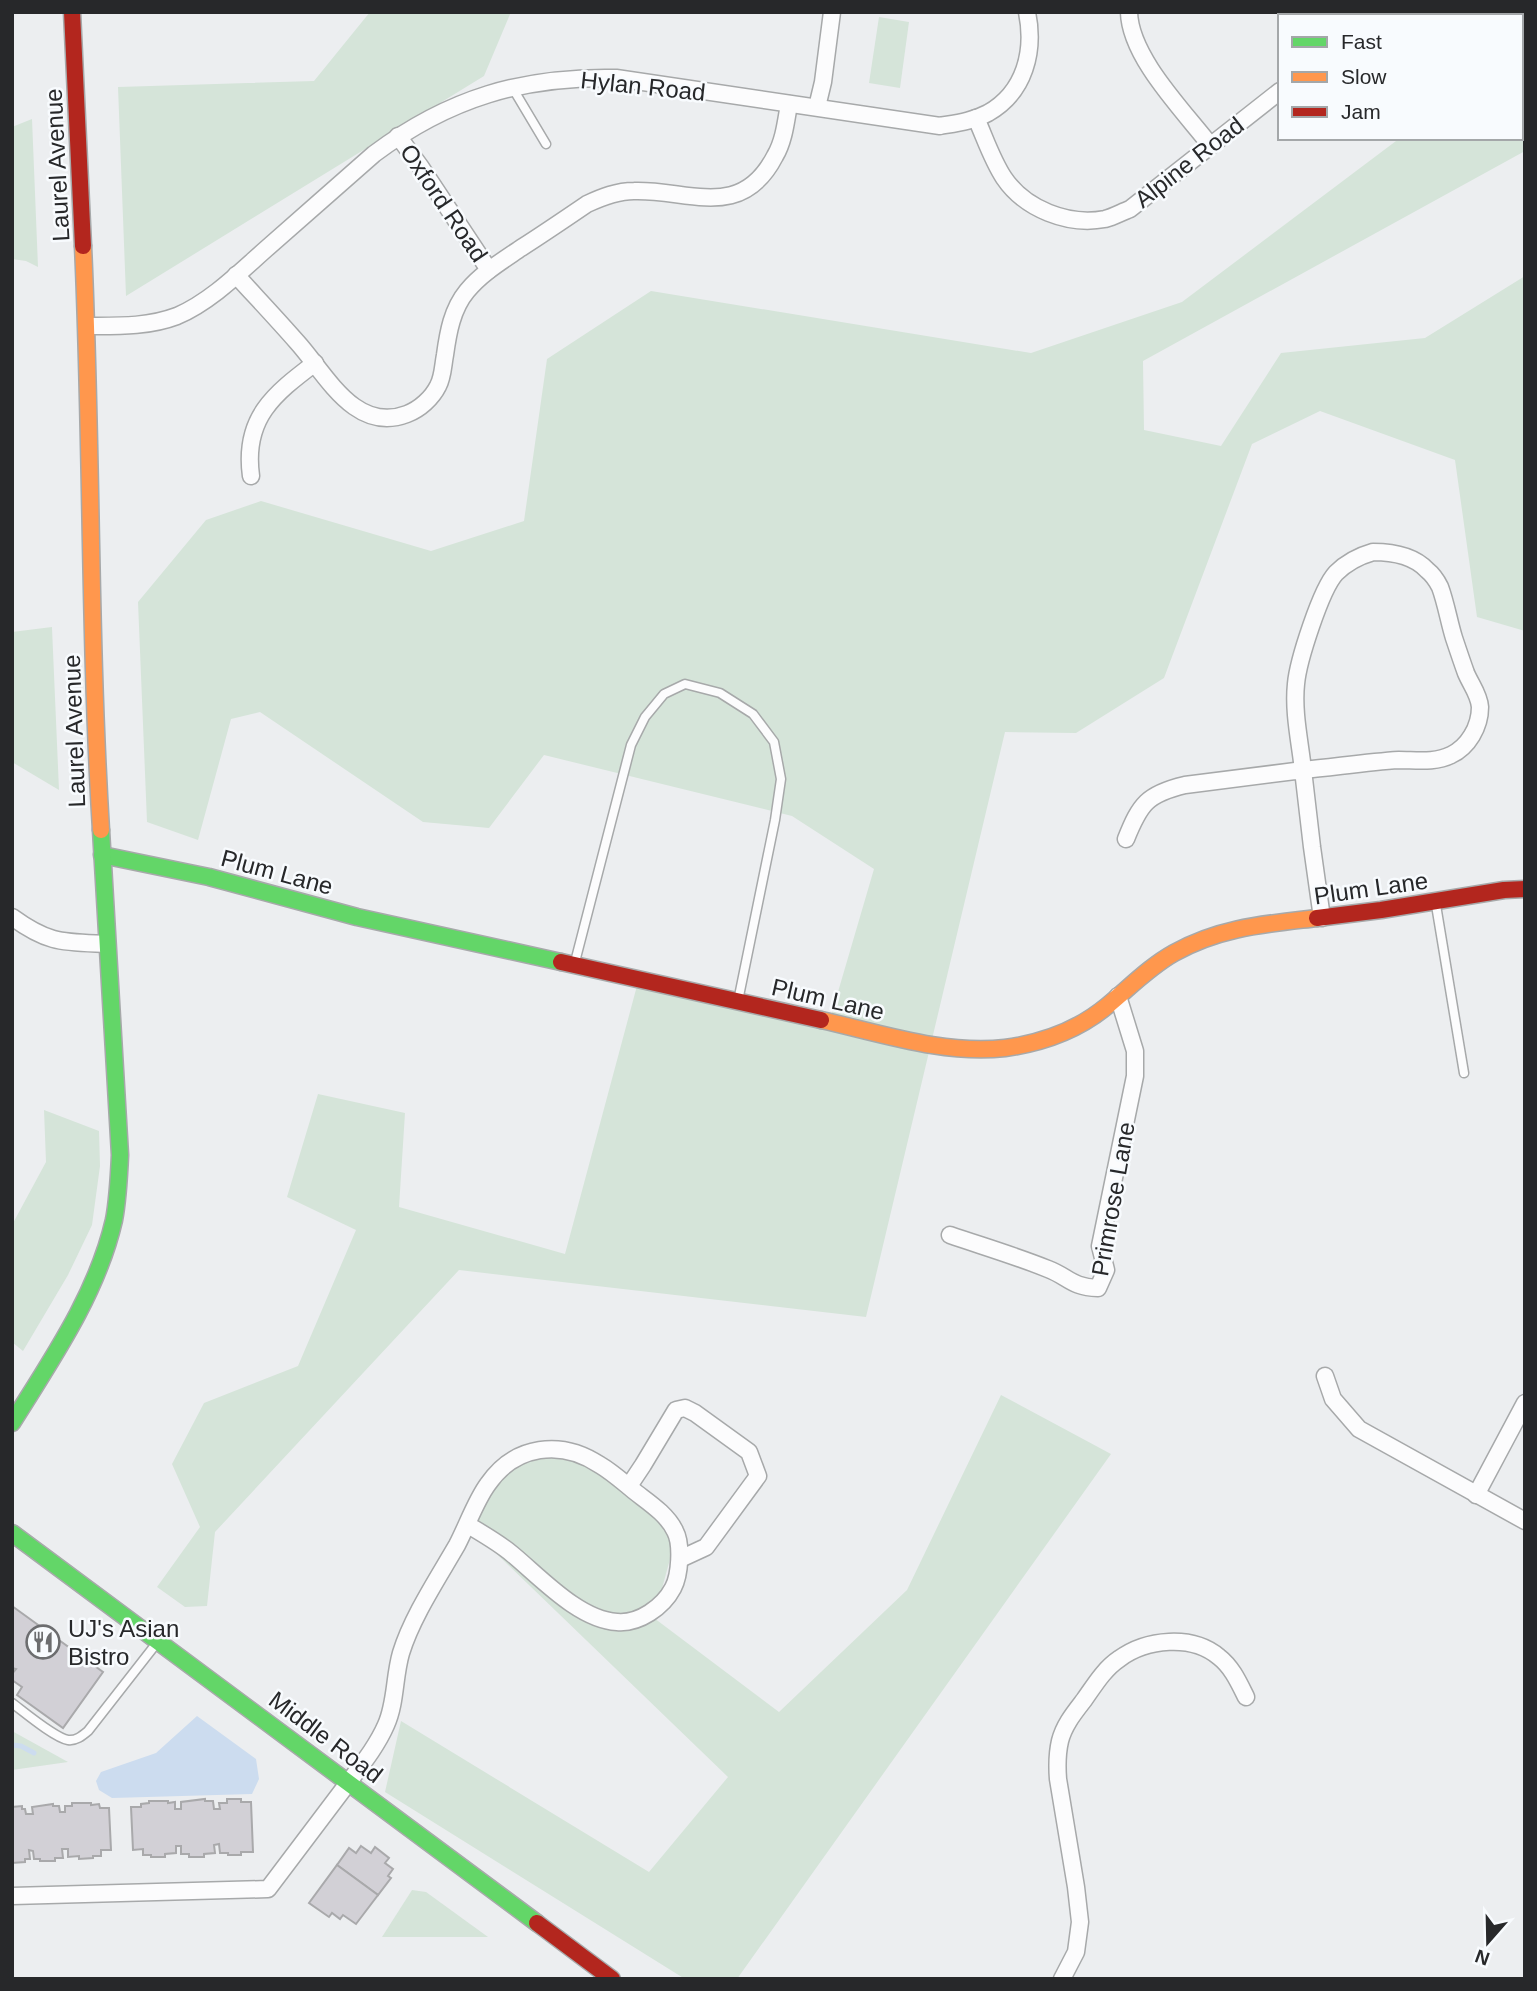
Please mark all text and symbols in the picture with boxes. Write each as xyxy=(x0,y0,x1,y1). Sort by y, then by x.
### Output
legend xyxy=(1278,14,1523,140)
text: Fast xyxy=(1341,30,1382,53)
text: Slow xyxy=(1341,65,1387,88)
street label: Hylan Road xyxy=(579,66,707,106)
street label: Laurel Avenue xyxy=(40,88,74,242)
text: Jam xyxy=(1341,100,1381,123)
street label: Alpine Road xyxy=(1129,111,1249,213)
street label: Oxford Road xyxy=(395,139,493,267)
street label: Laurel Avenue xyxy=(58,654,90,808)
street label: Plum Lane xyxy=(218,844,336,900)
street label: Plum Lane xyxy=(1312,867,1430,909)
street label: Plum Lane xyxy=(769,973,887,1025)
street label: Primrose Lane xyxy=(1086,1120,1140,1278)
place label: UJ's Asian Bistro xyxy=(68,1615,179,1670)
restaurant icon: UJ's Asian Bistro xyxy=(24,1623,62,1661)
street label: Middle Road xyxy=(264,1686,388,1788)
north arrow xyxy=(1453,1907,1523,1977)
text: N xyxy=(1472,1945,1492,1970)

